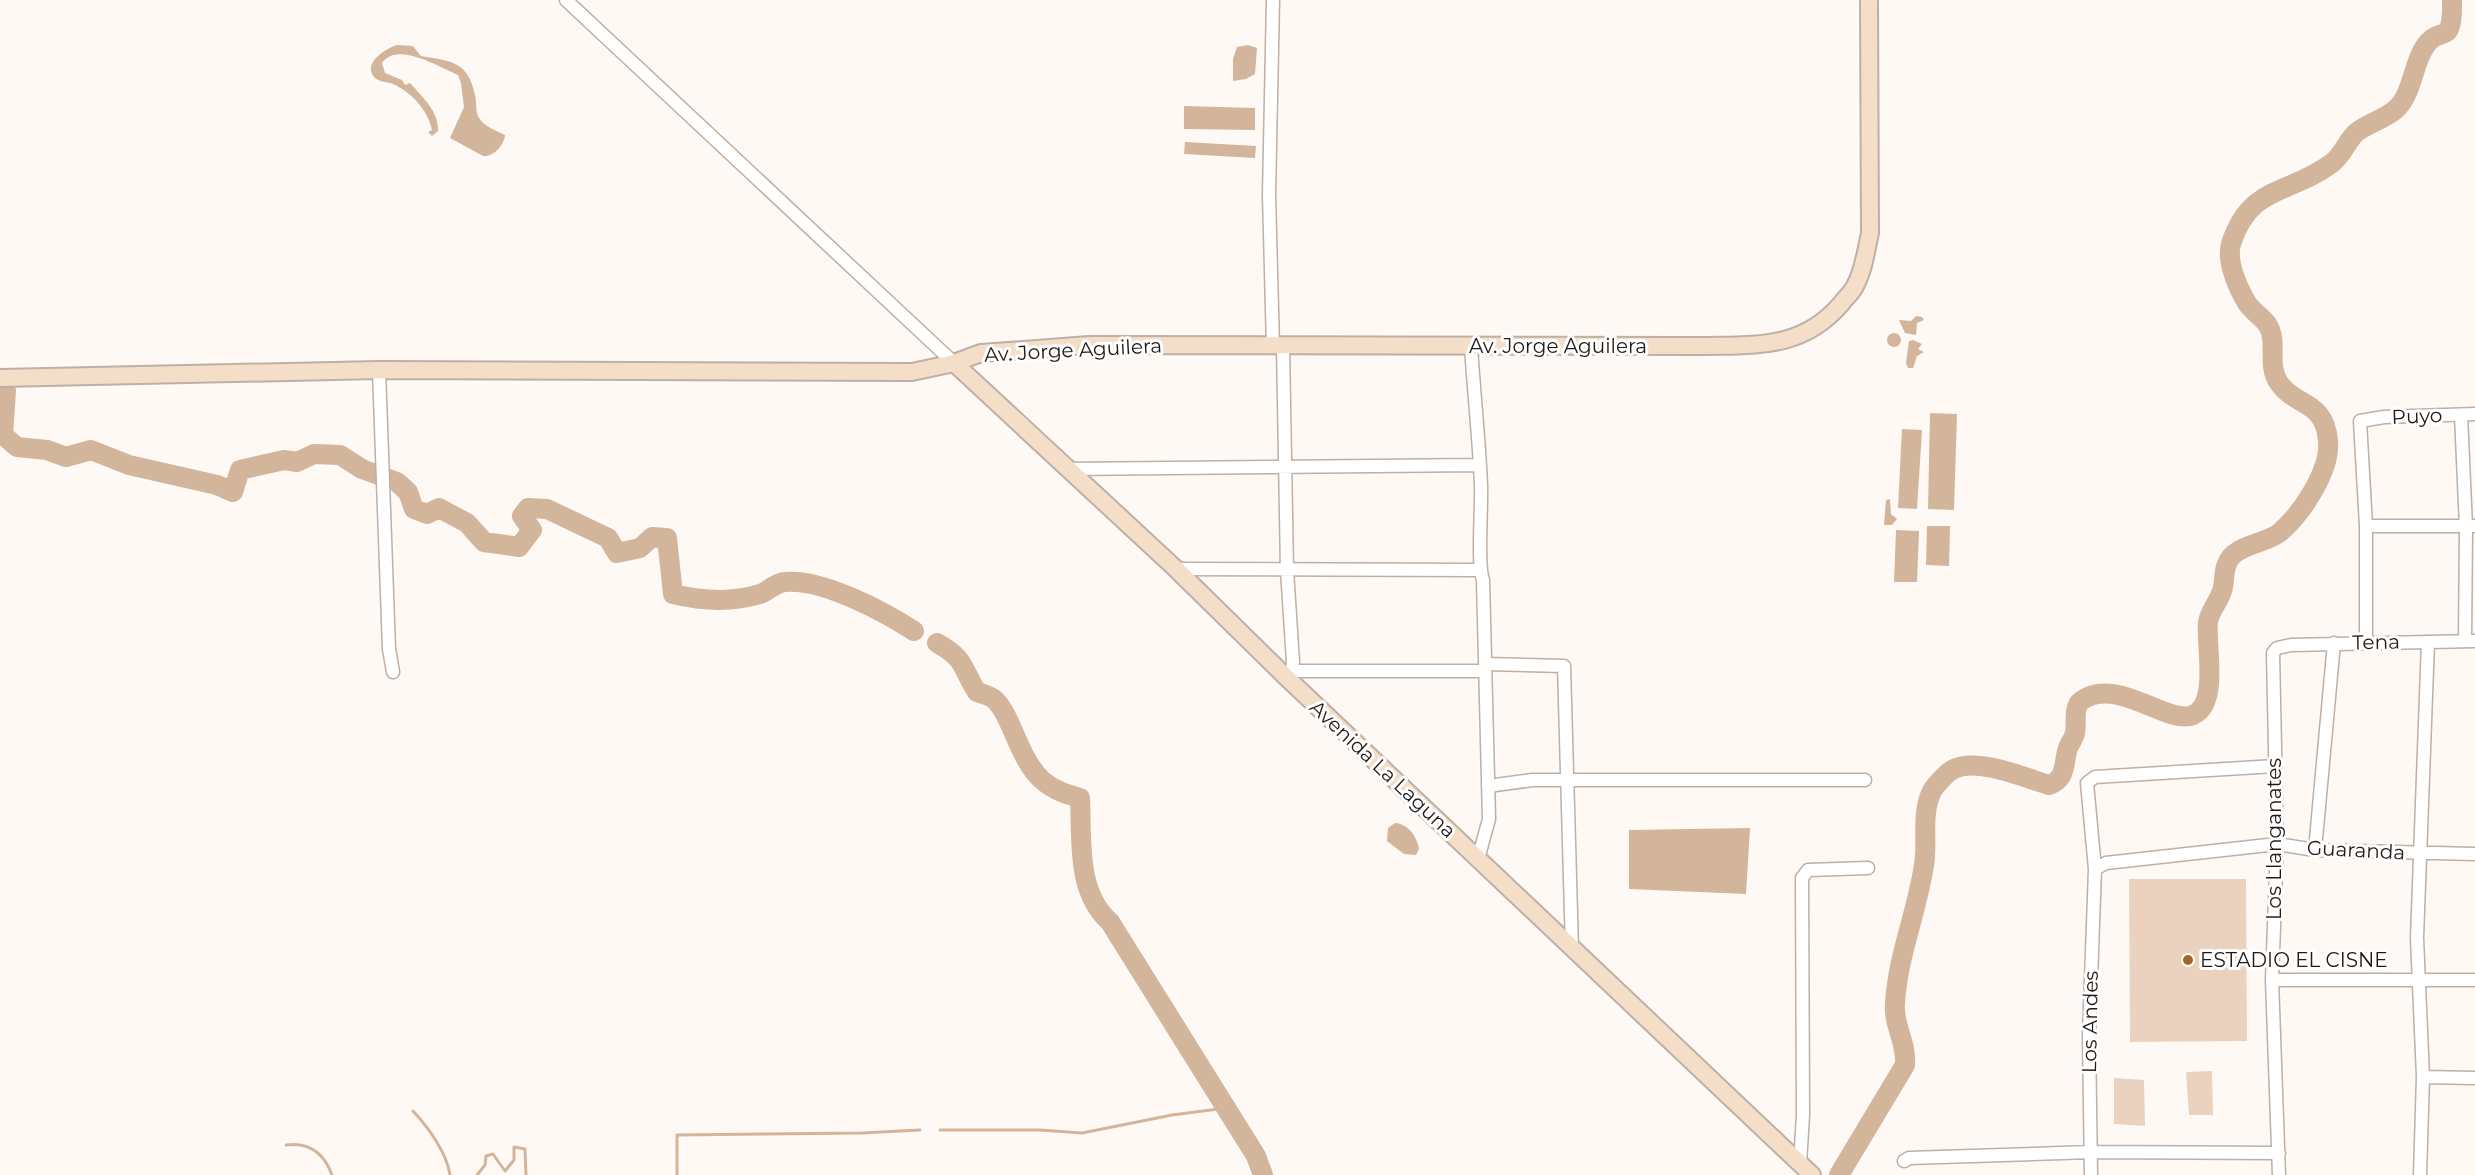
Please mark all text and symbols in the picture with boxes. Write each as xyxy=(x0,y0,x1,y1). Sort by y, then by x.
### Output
street label: Av. Jorge Aguilera xyxy=(983,333,1163,367)
street label: Av. Jorge Aguilera xyxy=(1469,334,1647,358)
street label: Puyo xyxy=(2391,403,2443,429)
street label: Tena xyxy=(2352,630,2400,654)
street label: Avenida La Laguna xyxy=(1305,695,1461,843)
street label: Los Llanganates xyxy=(2262,758,2286,920)
street label: Guaranda xyxy=(2306,835,2406,865)
place label: ESTADIO EL CISNE xyxy=(2200,948,2388,972)
marker: ESTADIO EL CISNE xyxy=(2181,953,2195,967)
street label: Los Andes xyxy=(2077,970,2103,1073)

